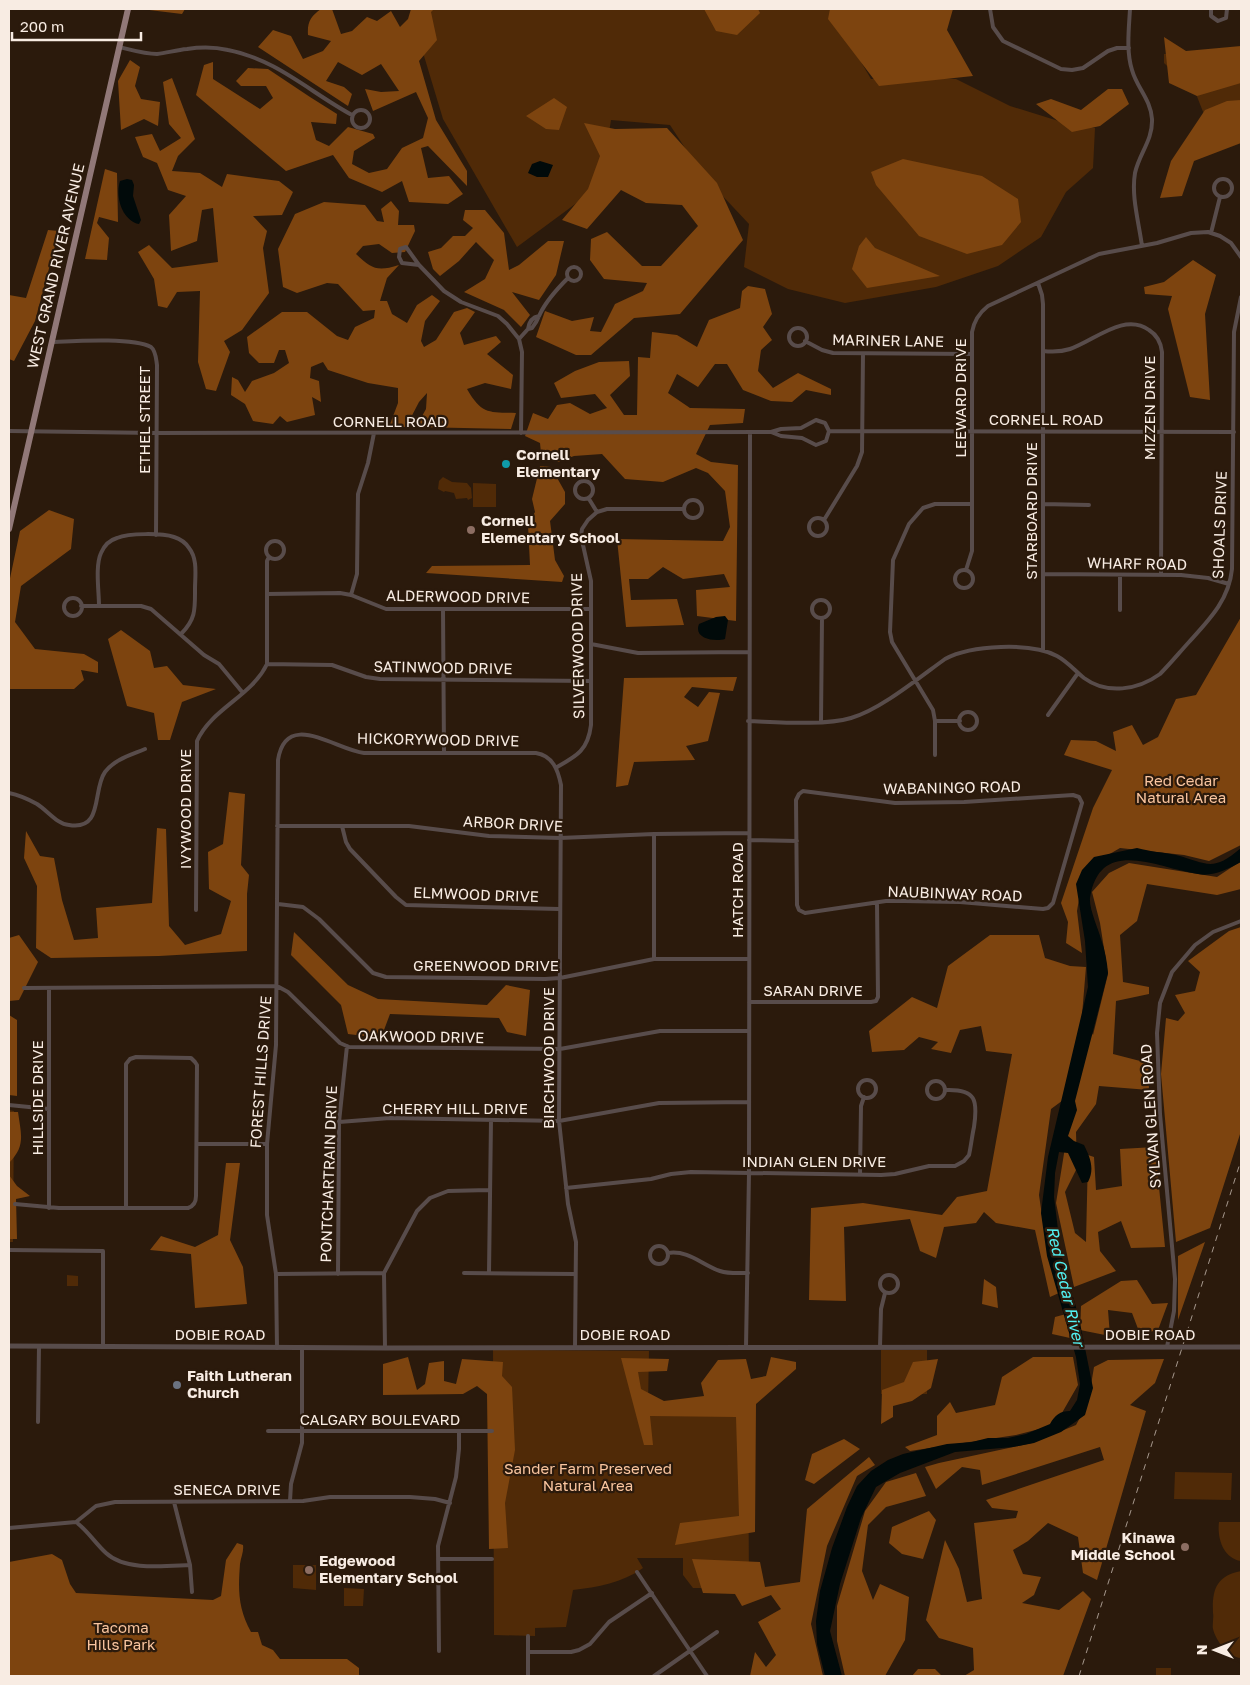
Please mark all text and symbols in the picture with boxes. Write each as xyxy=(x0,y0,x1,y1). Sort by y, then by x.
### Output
scale bar xyxy=(12,10,141,42)
text: 200 m xyxy=(20,17,64,35)
street label: WEST GRAND RIVER AVENUE xyxy=(23,161,87,370)
street label: MARINER LANE xyxy=(832,330,944,350)
street label: LEEWARD DRIVE xyxy=(951,338,969,458)
street label: MIZZEN DRIVE xyxy=(1140,356,1158,460)
street label: ETHEL STREET xyxy=(135,366,153,474)
street label: CORNELL ROAD xyxy=(989,410,1103,428)
street label: CORNELL ROAD xyxy=(333,412,447,430)
street label: STARBOARD DRIVE xyxy=(1022,442,1040,580)
place label: Cornell Elementary xyxy=(516,445,600,480)
marker: Cornell Elementary xyxy=(500,458,512,470)
street label: SHOALS DRIVE xyxy=(1208,471,1230,579)
place label: Cornell Elementary School xyxy=(481,511,620,546)
marker: Cornell Elementary School xyxy=(465,524,477,536)
street label: WHARF ROAD xyxy=(1087,553,1187,573)
street label: SILVERWOOD DRIVE xyxy=(567,573,587,719)
street label: ALDERWOOD DRIVE xyxy=(386,586,530,606)
street label: SATINWOOD DRIVE xyxy=(373,657,513,677)
street label: HICKORYWOOD DRIVE xyxy=(357,729,519,749)
street label: IVYWOOD DRIVE xyxy=(176,749,194,869)
park label: Red Cedar Natural Area xyxy=(1136,771,1226,806)
street label: WABANINGO ROAD xyxy=(883,777,1021,797)
street label: ARBOR DRIVE xyxy=(463,811,563,835)
street label: HATCH ROAD xyxy=(728,842,746,938)
street label: NAUBINWAY ROAD xyxy=(887,882,1023,904)
street label: ELMWOOD DRIVE xyxy=(413,883,539,905)
street label: GREENWOOD DRIVE xyxy=(413,956,559,974)
street label: SARAN DRIVE xyxy=(763,981,863,999)
street label: BIRCHWOOD DRIVE xyxy=(539,987,557,1129)
street label: FOREST HILLS DRIVE xyxy=(246,995,274,1149)
street label: OAKWOOD DRIVE xyxy=(358,1026,485,1046)
street label: HILLSIDE DRIVE xyxy=(28,1040,46,1156)
street label: SYLVAN GLEN ROAD xyxy=(1136,1043,1164,1189)
street label: PONTCHARTRAIN DRIVE xyxy=(316,1085,340,1263)
street label: CHERRY HILL DRIVE xyxy=(382,1099,528,1117)
street label: INDIAN GLEN DRIVE xyxy=(742,1152,886,1170)
water label: Red Cedar River xyxy=(1042,1224,1090,1351)
street label: DOBIE ROAD xyxy=(175,1325,265,1343)
street label: DOBIE ROAD xyxy=(580,1325,670,1343)
street label: DOBIE ROAD xyxy=(1105,1325,1195,1343)
place label: Faith Lutheran Church xyxy=(187,1366,292,1401)
marker: Faith Lutheran Church xyxy=(171,1379,183,1391)
street label: CALGARY BOULEVARD xyxy=(300,1410,460,1428)
park label: Sander Farm Preserved Natural Area xyxy=(504,1459,672,1494)
street label: SENECA DRIVE xyxy=(173,1480,281,1498)
place label: Kinawa Middle School xyxy=(1071,1528,1175,1563)
marker: Kinawa Middle School xyxy=(1179,1541,1191,1553)
place label: Edgewood Elementary School xyxy=(319,1551,458,1586)
marker: Edgewood Elementary School xyxy=(303,1564,315,1576)
park label: Tacoma Hills Park xyxy=(86,1618,156,1653)
north arrow xyxy=(1190,1625,1240,1675)
text: N xyxy=(1193,1645,1210,1655)

